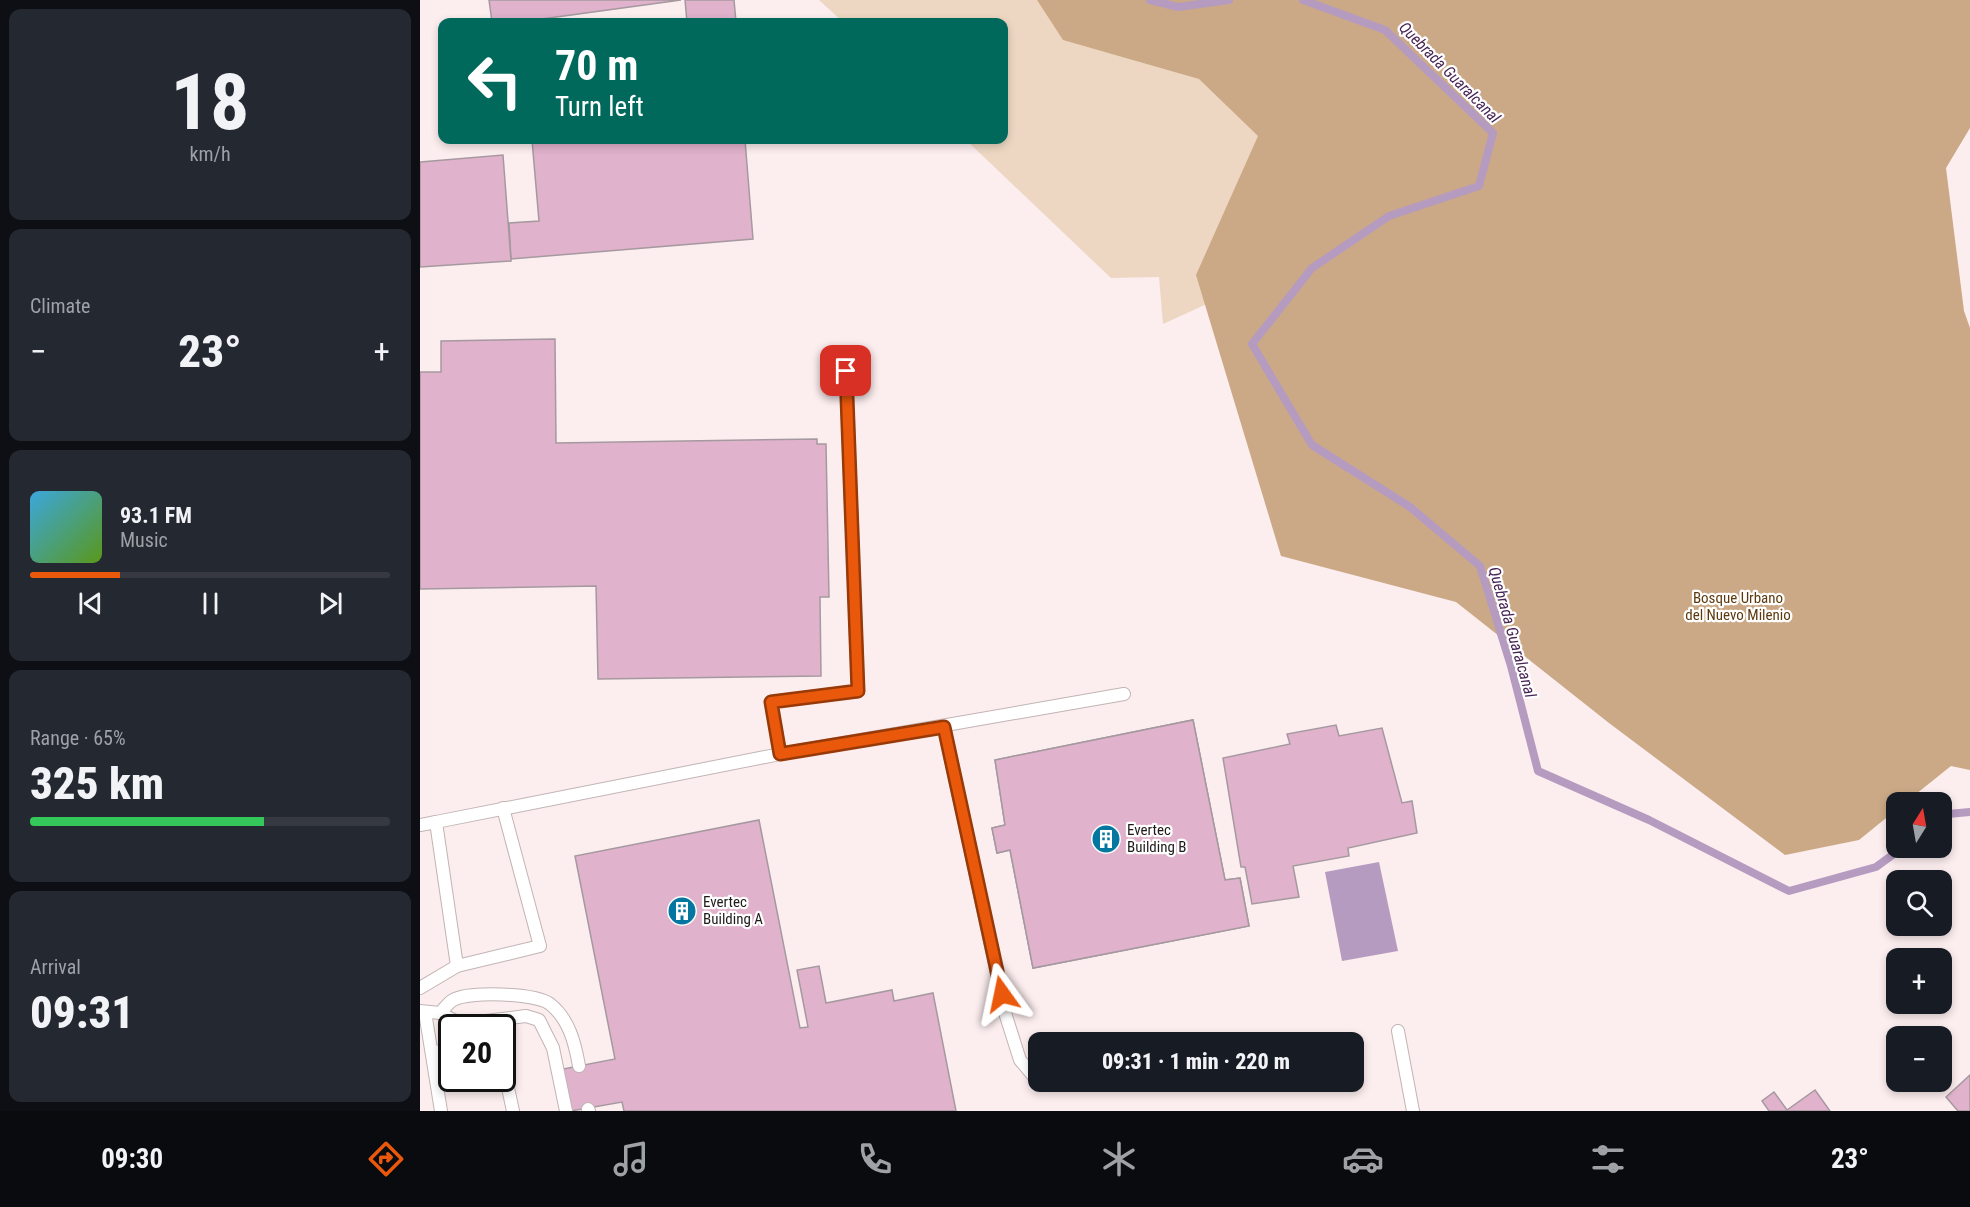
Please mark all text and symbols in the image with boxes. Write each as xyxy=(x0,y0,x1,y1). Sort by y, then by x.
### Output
water label: Quebrada Guaralcanal xyxy=(1395,18,1504,127)
text: 70 m xyxy=(555,41,638,90)
icon: left xyxy=(456,42,534,120)
text: 18 xyxy=(171,57,249,148)
text: Turn left xyxy=(555,91,644,123)
text: km/h xyxy=(189,142,231,166)
text: Climate xyxy=(30,294,90,318)
text: 23° xyxy=(178,325,242,378)
text: − xyxy=(30,332,47,371)
text: + xyxy=(374,332,390,371)
pin xyxy=(820,345,871,396)
icon: arrive xyxy=(829,354,862,387)
text: 93.1 FM xyxy=(120,503,192,528)
text: Music xyxy=(120,528,168,552)
water label: Quebrada Guaralcanal xyxy=(1485,565,1540,700)
icon: previous xyxy=(74,587,107,620)
icon: pause xyxy=(194,587,227,620)
icon: next xyxy=(314,587,347,620)
park label: Bosque Urbano del Nuevo Milenio xyxy=(1685,589,1791,624)
text: Range · 65% xyxy=(30,726,126,750)
text: 325 km xyxy=(30,757,164,810)
north arrow xyxy=(1886,792,1952,858)
map controls xyxy=(1886,792,1952,1092)
place label: Evertec Building B xyxy=(1127,821,1187,856)
building icon: Evertec Building B xyxy=(1090,823,1122,855)
button: search xyxy=(1886,870,1952,936)
place label: Evertec Building A xyxy=(703,893,763,928)
building icon: Evertec Building A xyxy=(666,895,698,927)
button: + xyxy=(1886,948,1952,1014)
text: Arrival xyxy=(30,955,81,979)
position arrow xyxy=(970,962,1034,1026)
text: 09:31 xyxy=(30,986,134,1039)
speed limit sign: 20 xyxy=(438,1014,516,1092)
button: − xyxy=(1886,1026,1952,1092)
text: 09:31 · 1 min · 220 m xyxy=(1102,1049,1290,1074)
icon: directions xyxy=(365,1138,407,1180)
icon: music xyxy=(610,1138,652,1180)
icon: phone xyxy=(854,1138,896,1180)
icon: climate xyxy=(1098,1138,1140,1180)
icon: car xyxy=(1342,1138,1384,1180)
icon: filters xyxy=(1587,1138,1629,1180)
text: 09:30 xyxy=(101,1143,163,1175)
text: 23° xyxy=(1831,1143,1869,1175)

